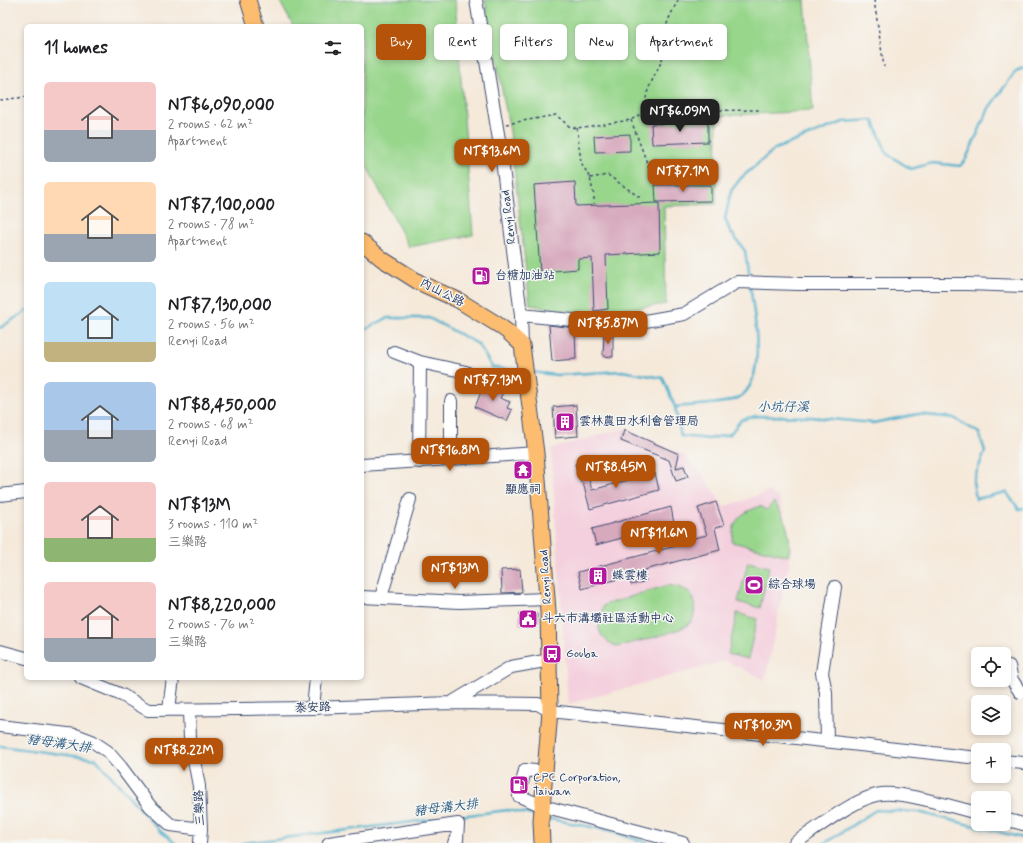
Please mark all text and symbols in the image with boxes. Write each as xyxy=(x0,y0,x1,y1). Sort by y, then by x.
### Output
chip: Buy xyxy=(376,24,426,60)
chip: Rent xyxy=(434,24,492,60)
chip: Filters xyxy=(500,24,567,60)
chip: New xyxy=(575,24,628,60)
chip: Apartment xyxy=(636,24,727,60)
text: 11 homes xyxy=(44,37,108,59)
icon: filters xyxy=(322,37,344,59)
text: NT$6,090,000 xyxy=(168,94,275,116)
icon: home xyxy=(76,98,124,146)
pin: NT$6.09M xyxy=(639,99,721,133)
text: NT$6.09M xyxy=(650,103,710,120)
text: 2 rooms · 62 m² xyxy=(168,116,253,133)
text: Apartment xyxy=(168,133,227,150)
pin: NT$13.6M xyxy=(451,139,533,173)
text: NT$13.6M xyxy=(463,143,521,160)
pin: NT$7.1M xyxy=(646,159,720,193)
text: NT$7.1M xyxy=(657,163,709,180)
street label: Renyi Road xyxy=(498,189,520,245)
text: NT$7,100,000 xyxy=(168,194,275,216)
icon: home xyxy=(76,198,124,246)
text: 2 rooms · 78 m² xyxy=(168,216,255,233)
text: Apartment xyxy=(168,233,227,250)
fuel station icon: 台糖加油站 xyxy=(470,265,492,287)
place label: 台糖加油站 xyxy=(495,268,555,284)
street label: 內山公路 xyxy=(417,275,467,311)
text: NT$7,130,000 xyxy=(168,294,272,316)
icon: home xyxy=(76,298,124,346)
pin: NT$5.87M xyxy=(567,311,649,345)
text: NT$5.87M xyxy=(578,315,638,332)
text: 2 rooms · 56 m² xyxy=(168,316,255,333)
text: Renyi Road xyxy=(168,333,227,350)
pin: NT$7.13M xyxy=(452,368,534,402)
text: NT$7.13M xyxy=(464,372,522,389)
text: NT$8,450,000 xyxy=(168,394,277,416)
icon: home xyxy=(76,398,124,446)
water label: 小坑仔溪 xyxy=(757,399,810,416)
building icon: 雲林農田水利會管理局 xyxy=(554,411,576,433)
place label: 雲林農田水利會管理局 xyxy=(579,414,699,430)
text: 2 rooms · 68 m² xyxy=(168,416,253,433)
text: Renyi Road xyxy=(168,433,227,450)
pin: NT$16.8M xyxy=(409,438,491,472)
text: NT$16.8M xyxy=(420,442,480,459)
pin: NT$8.45M xyxy=(575,455,657,489)
temple icon: 顯應祠 xyxy=(512,459,534,481)
text: NT$8.45M xyxy=(585,459,647,476)
place label: 顯應祠 xyxy=(505,482,541,498)
text: NT$13M xyxy=(168,494,231,516)
icon: home xyxy=(76,498,124,546)
text: 3 rooms · 110 m² xyxy=(168,516,258,533)
pin: NT$11.6M xyxy=(618,521,700,555)
text: NT$11.6M xyxy=(630,525,688,542)
text: 三樂路 xyxy=(168,534,207,551)
street label: Renyi Road xyxy=(536,549,556,605)
pin: NT$13M xyxy=(422,556,488,590)
text: NT$13M xyxy=(431,560,479,577)
building icon: 蝶雲樓 xyxy=(587,565,609,587)
place label: 蝶雲樓 xyxy=(612,568,648,584)
sports icon: 綜合球場 xyxy=(743,574,765,596)
place label: 綜合球場 xyxy=(768,577,816,593)
text: NT$8,220,000 xyxy=(168,594,276,616)
icon: home xyxy=(76,598,124,646)
public building icon: 斗六市溝壩社區活動中心 xyxy=(517,608,539,630)
place label: 斗六市溝壩社區活動中心 xyxy=(542,611,674,627)
text: 2 rooms · 76 m² xyxy=(168,616,255,633)
text: 三樂路 xyxy=(168,634,207,651)
bus stop icon: Gouba xyxy=(541,643,563,665)
place label: Gouba xyxy=(566,646,599,662)
map controls xyxy=(971,647,1011,831)
button: locate xyxy=(971,647,1011,687)
button: layers xyxy=(971,695,1011,735)
street label: 泰安路 xyxy=(295,699,331,717)
pin: NT$10.3M xyxy=(722,713,804,747)
text: NT$10.3M xyxy=(734,717,792,734)
water label: 豬母溝大排 xyxy=(26,731,93,757)
pin: NT$8.22M xyxy=(143,738,225,772)
text: NT$8.22M xyxy=(154,742,214,759)
button: + xyxy=(971,743,1011,783)
place label: CPC Corporation, Taiwan xyxy=(533,770,621,800)
fuel station icon: CPC Corporation, Taiwan xyxy=(508,774,530,796)
street label: 三樂路 xyxy=(191,790,209,826)
button: − xyxy=(971,791,1011,831)
water label: 豬母溝大排 xyxy=(413,795,480,820)

